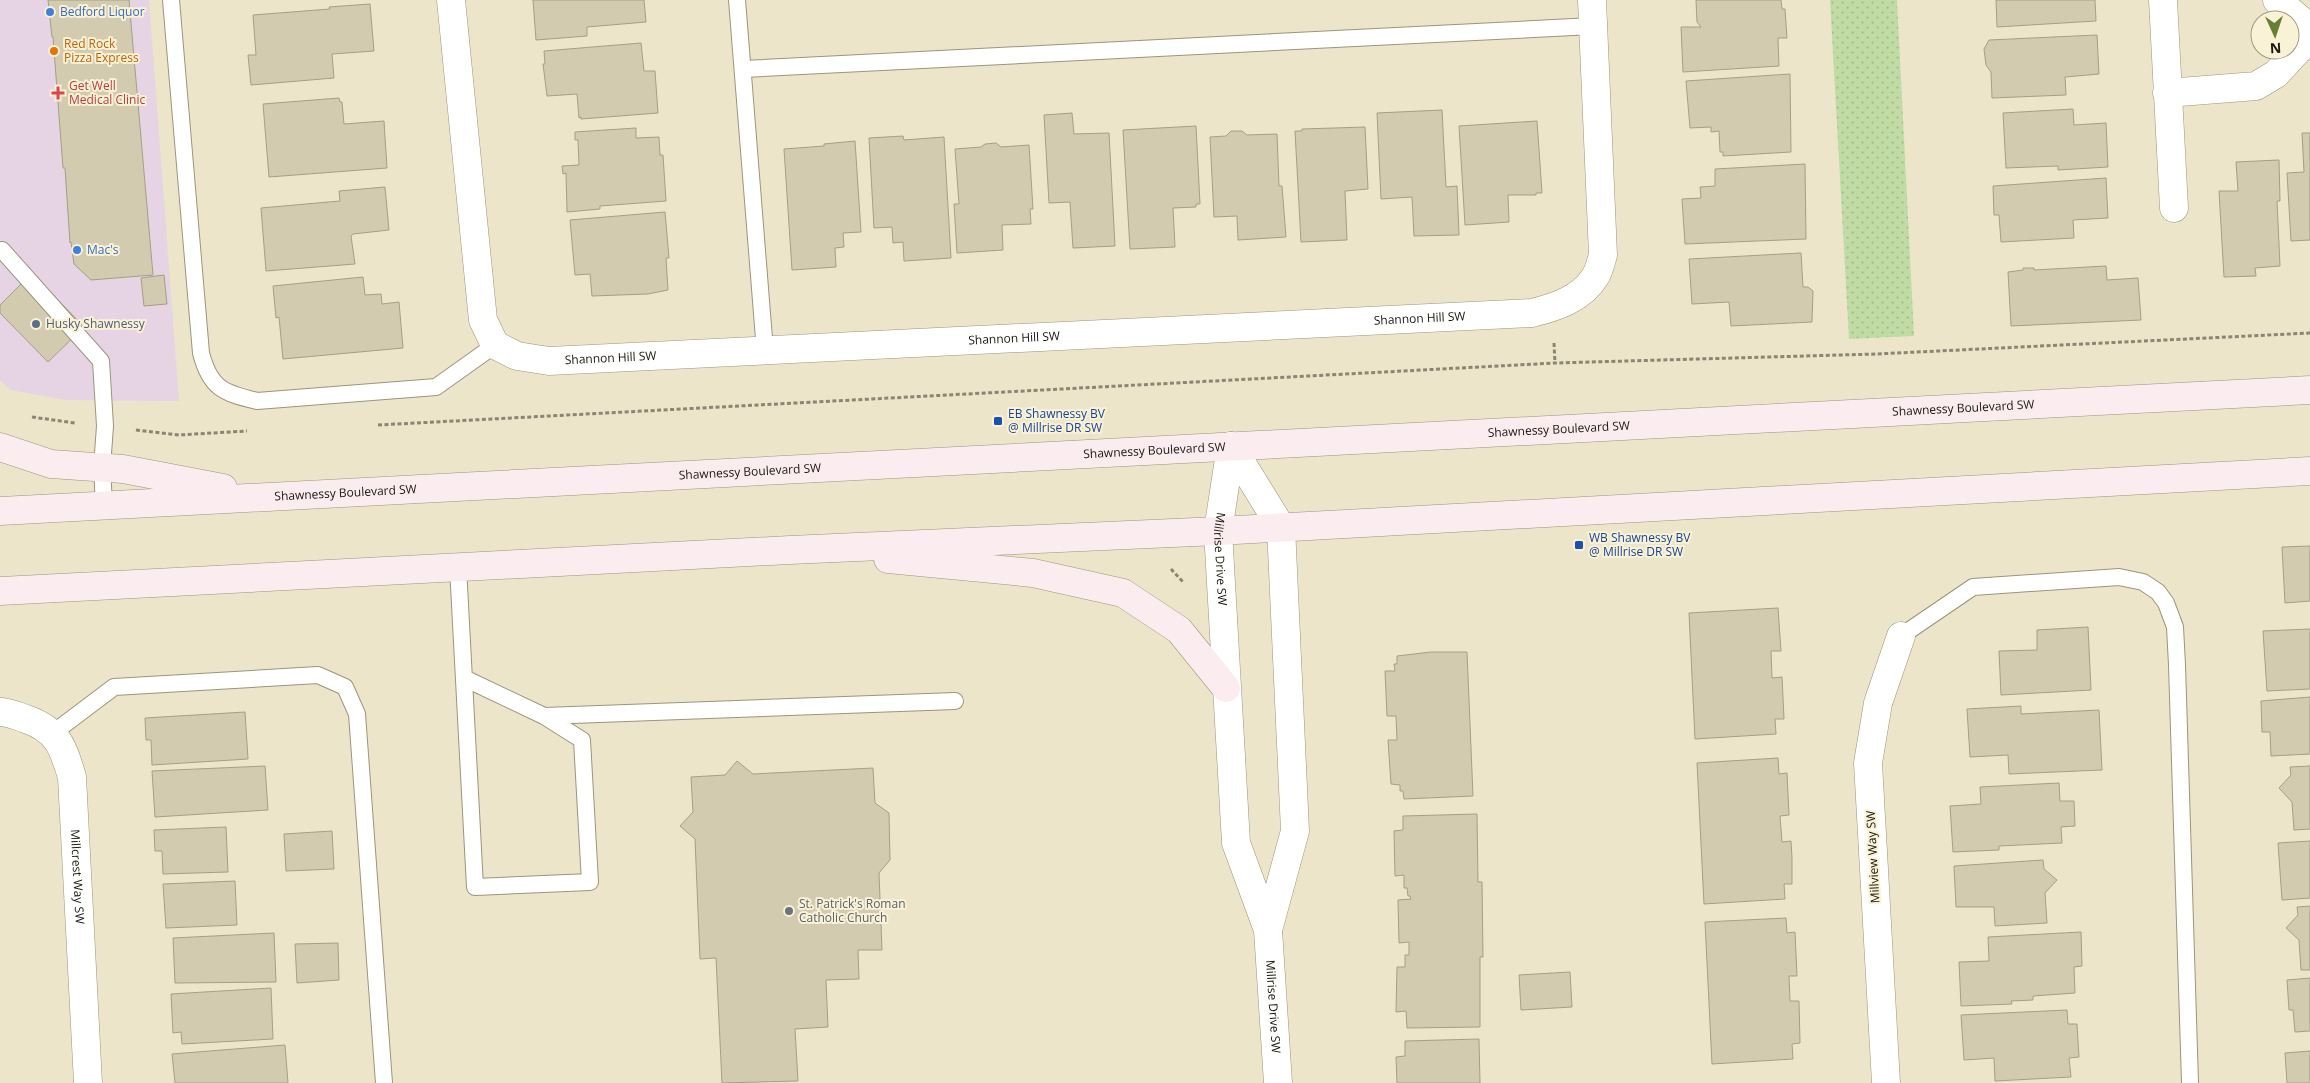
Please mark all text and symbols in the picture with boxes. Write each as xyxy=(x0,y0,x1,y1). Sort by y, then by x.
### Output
place label: Bedford Liquor xyxy=(60,3,145,20)
marker: Bedford Liquor xyxy=(44,6,56,18)
north arrow xyxy=(2250,10,2300,60)
place label: Red Rock Pizza Express xyxy=(64,35,139,66)
text: N xyxy=(2270,39,2282,58)
marker: Red Rock Pizza Express xyxy=(48,45,60,57)
place label: Get Well Medical Clinic xyxy=(69,77,145,108)
marker: Get Well Medical Clinic xyxy=(51,86,65,100)
place label: Mac's xyxy=(87,241,119,258)
marker: Mac's xyxy=(71,244,83,256)
street label: Shannon Hill SW xyxy=(1373,307,1466,329)
place label: Husky Shawnessy xyxy=(46,315,146,332)
marker: Husky Shawnessy xyxy=(30,318,42,330)
street label: Shannon Hill SW xyxy=(968,327,1060,349)
street label: Shannon Hill SW xyxy=(564,347,657,368)
street label: Shawnessy Boulevard SW xyxy=(1892,395,2035,420)
place label: EB Shawnessy BV @ Millrise DR SW xyxy=(1008,405,1106,436)
marker: EB Shawnessy BV @ Millrise DR SW xyxy=(992,415,1004,427)
street label: Shawnessy Boulevard SW xyxy=(1487,417,1630,441)
street label: Shawnessy Boulevard SW xyxy=(1083,438,1226,462)
street label: Shawnessy Boulevard SW xyxy=(678,459,822,483)
street label: Shawnessy Boulevard SW xyxy=(274,480,417,505)
street label: Millrise Drive SW xyxy=(1210,511,1231,606)
place label: WB Shawnessy BV @ Millrise DR SW xyxy=(1589,529,1691,560)
marker: WB Shawnessy BV @ Millrise DR SW xyxy=(1573,539,1585,551)
street label: Millview Way SW xyxy=(1862,810,1883,904)
street label: Millcrest Way SW xyxy=(67,829,89,925)
place label: St. Patrick's Roman Catholic Church xyxy=(799,895,906,926)
marker: St. Patrick's Roman Catholic Church xyxy=(783,905,795,917)
street label: Millrise Drive SW xyxy=(1262,959,1285,1054)

